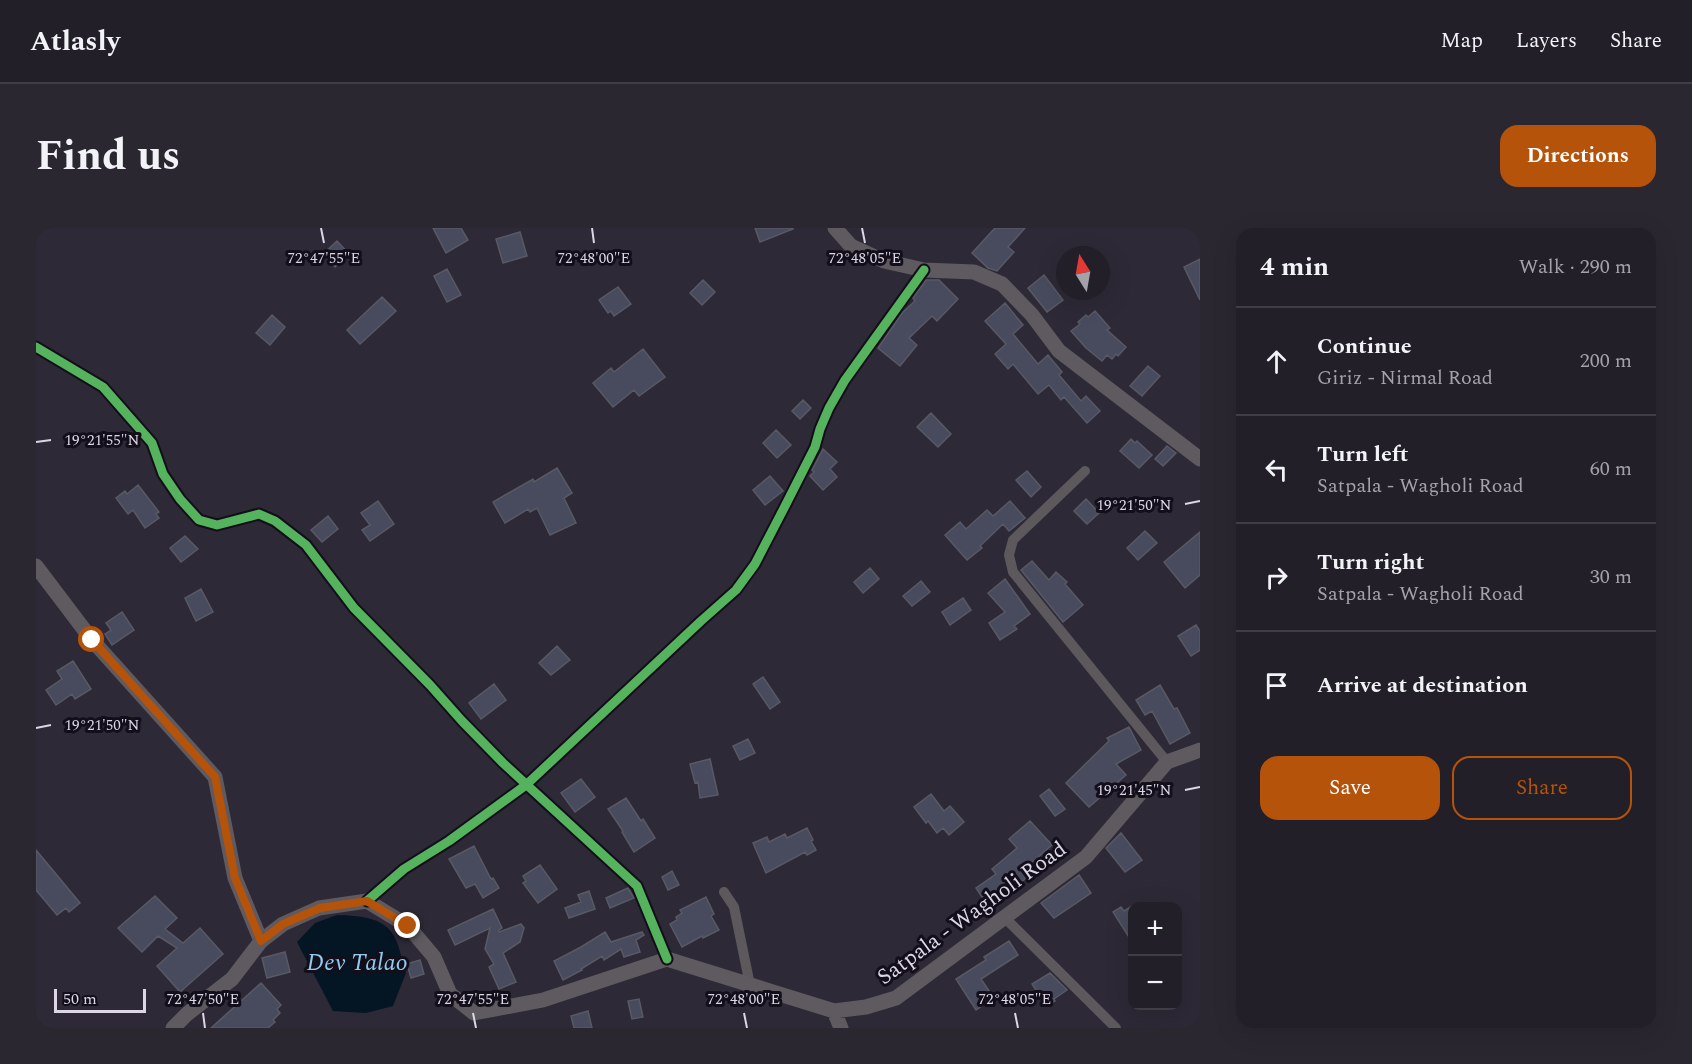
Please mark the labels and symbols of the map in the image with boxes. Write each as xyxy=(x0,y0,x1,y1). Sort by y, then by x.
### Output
north arrow xyxy=(1056,246,1110,300)
text: 72°47'55"E xyxy=(288,247,360,270)
text: 72°48'00"E xyxy=(558,247,630,270)
text: 72°48'05"E xyxy=(829,247,901,270)
text: 19°21'55"N xyxy=(65,429,140,452)
text: 19°21'50"N xyxy=(1097,494,1172,517)
route start xyxy=(78,626,104,652)
text: 19°21'50"N xyxy=(65,714,140,737)
text: 19°21'45"N xyxy=(1097,779,1172,802)
street label: Satpala - Wagholi Road xyxy=(870,833,1074,993)
route end xyxy=(394,912,420,938)
water label: Dev Talao xyxy=(306,945,408,981)
scale bar xyxy=(54,986,146,1014)
text: 72°47'50"E xyxy=(167,988,239,1011)
text: 72°47'55"E xyxy=(437,988,509,1011)
text: 72°48'00"E xyxy=(708,988,780,1011)
text: 72°48'05"E xyxy=(979,988,1051,1011)

